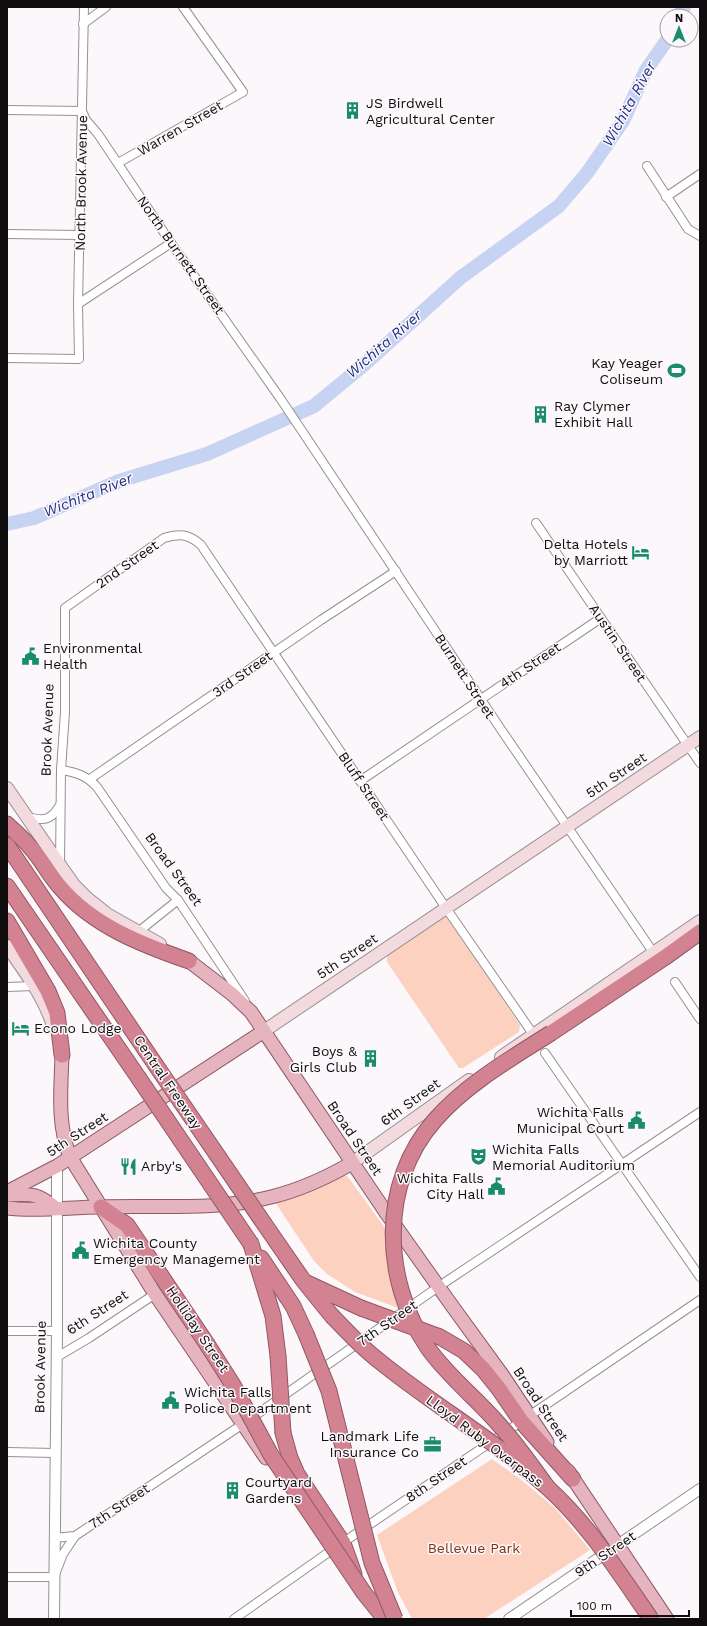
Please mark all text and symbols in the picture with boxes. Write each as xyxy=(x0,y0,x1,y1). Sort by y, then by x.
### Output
north arrow xyxy=(659,8,699,48)
text: N xyxy=(675,12,683,25)
water label: Wichita River xyxy=(598,57,660,150)
place label: JS Birdwell Agricultural Center xyxy=(366,95,495,127)
street label: Warren Street xyxy=(135,97,226,159)
building icon: JS Birdwell Agricultural Center xyxy=(343,101,363,121)
street label: North Brook Avenue xyxy=(72,115,90,251)
street label: North Burnett Street xyxy=(134,193,228,317)
water label: Wichita River xyxy=(342,305,427,382)
place label: Kay Yeager Coliseum xyxy=(591,355,663,387)
sports icon: Kay Yeager Coliseum xyxy=(666,361,686,381)
place label: Ray Clymer Exhibit Hall xyxy=(554,398,633,430)
building icon: Ray Clymer Exhibit Hall xyxy=(531,404,551,424)
water label: Wichita River xyxy=(41,468,136,521)
place label: Delta Hotels by Marriott xyxy=(544,536,628,568)
street label: 2nd Street xyxy=(93,537,161,591)
hotel icon: Delta Hotels by Marriott xyxy=(631,542,651,562)
street label: Austin Street xyxy=(586,601,650,685)
street label: Burnett Street xyxy=(432,631,498,721)
street label: 4th Street xyxy=(497,639,564,691)
place label: Environmental Health xyxy=(43,640,143,672)
public building icon: Environmental Health xyxy=(20,646,40,666)
street label: 3rd Street xyxy=(209,647,275,700)
street label: Brook Avenue xyxy=(37,683,57,777)
street label: Bluff Street xyxy=(335,749,393,824)
street label: 5th Street xyxy=(583,749,649,801)
street label: Broad Street xyxy=(142,829,206,909)
street label: 5th Street xyxy=(314,930,380,982)
hotel icon: Econo Lodge xyxy=(11,1018,31,1038)
place label: Econo Lodge xyxy=(34,1020,122,1036)
street label: Central Freeway xyxy=(131,1032,206,1133)
place label: Boys & Girls Club xyxy=(290,1043,357,1075)
building icon: Boys & Girls Club xyxy=(360,1049,380,1069)
street label: 6th Street xyxy=(377,1075,443,1129)
street label: Broad Street xyxy=(324,1098,386,1178)
place label: Wichita Falls Municipal Court xyxy=(516,1104,624,1136)
street label: 5th Street xyxy=(43,1108,111,1160)
public building icon: Wichita Falls Municipal Court xyxy=(627,1110,647,1130)
place label: Wichita Falls Memorial Auditorium xyxy=(492,1141,635,1173)
theatre icon: Wichita Falls Memorial Auditorium xyxy=(469,1147,489,1167)
restaurant icon: Arby's xyxy=(118,1156,138,1176)
place label: Arby's xyxy=(141,1158,182,1174)
place label: Wichita Falls City Hall xyxy=(397,1170,485,1202)
public building icon: Wichita Falls City Hall xyxy=(487,1176,507,1196)
place label: Wichita County Emergency Management xyxy=(93,1235,260,1267)
public building icon: Wichita County Emergency Management xyxy=(70,1241,90,1261)
street label: Holliday Street xyxy=(163,1283,233,1375)
street label: 6th Street xyxy=(63,1286,131,1338)
street label: 7th Street xyxy=(354,1296,420,1349)
street label: Brook Avenue xyxy=(31,1320,49,1414)
street label: Broad Street xyxy=(510,1364,572,1444)
place label: Wichita Falls Police Department xyxy=(184,1384,312,1416)
public building icon: Wichita Falls Police Department xyxy=(161,1390,181,1410)
street label: Lloyd Ruby Overpass xyxy=(423,1392,547,1490)
place label: Landmark Life Insurance Co xyxy=(320,1428,419,1460)
office icon: Landmark Life Insurance Co xyxy=(422,1434,442,1454)
street label: 8th Street xyxy=(402,1453,470,1505)
place label: Courtyard Gardens xyxy=(245,1474,312,1506)
street label: 7th Street xyxy=(86,1480,152,1532)
building icon: Courtyard Gardens xyxy=(222,1480,242,1500)
street label: 9th Street xyxy=(571,1528,639,1580)
park label: Bellevue Park xyxy=(428,1540,520,1556)
scale bar xyxy=(571,1592,689,1618)
text: 100 m xyxy=(577,1599,612,1613)

